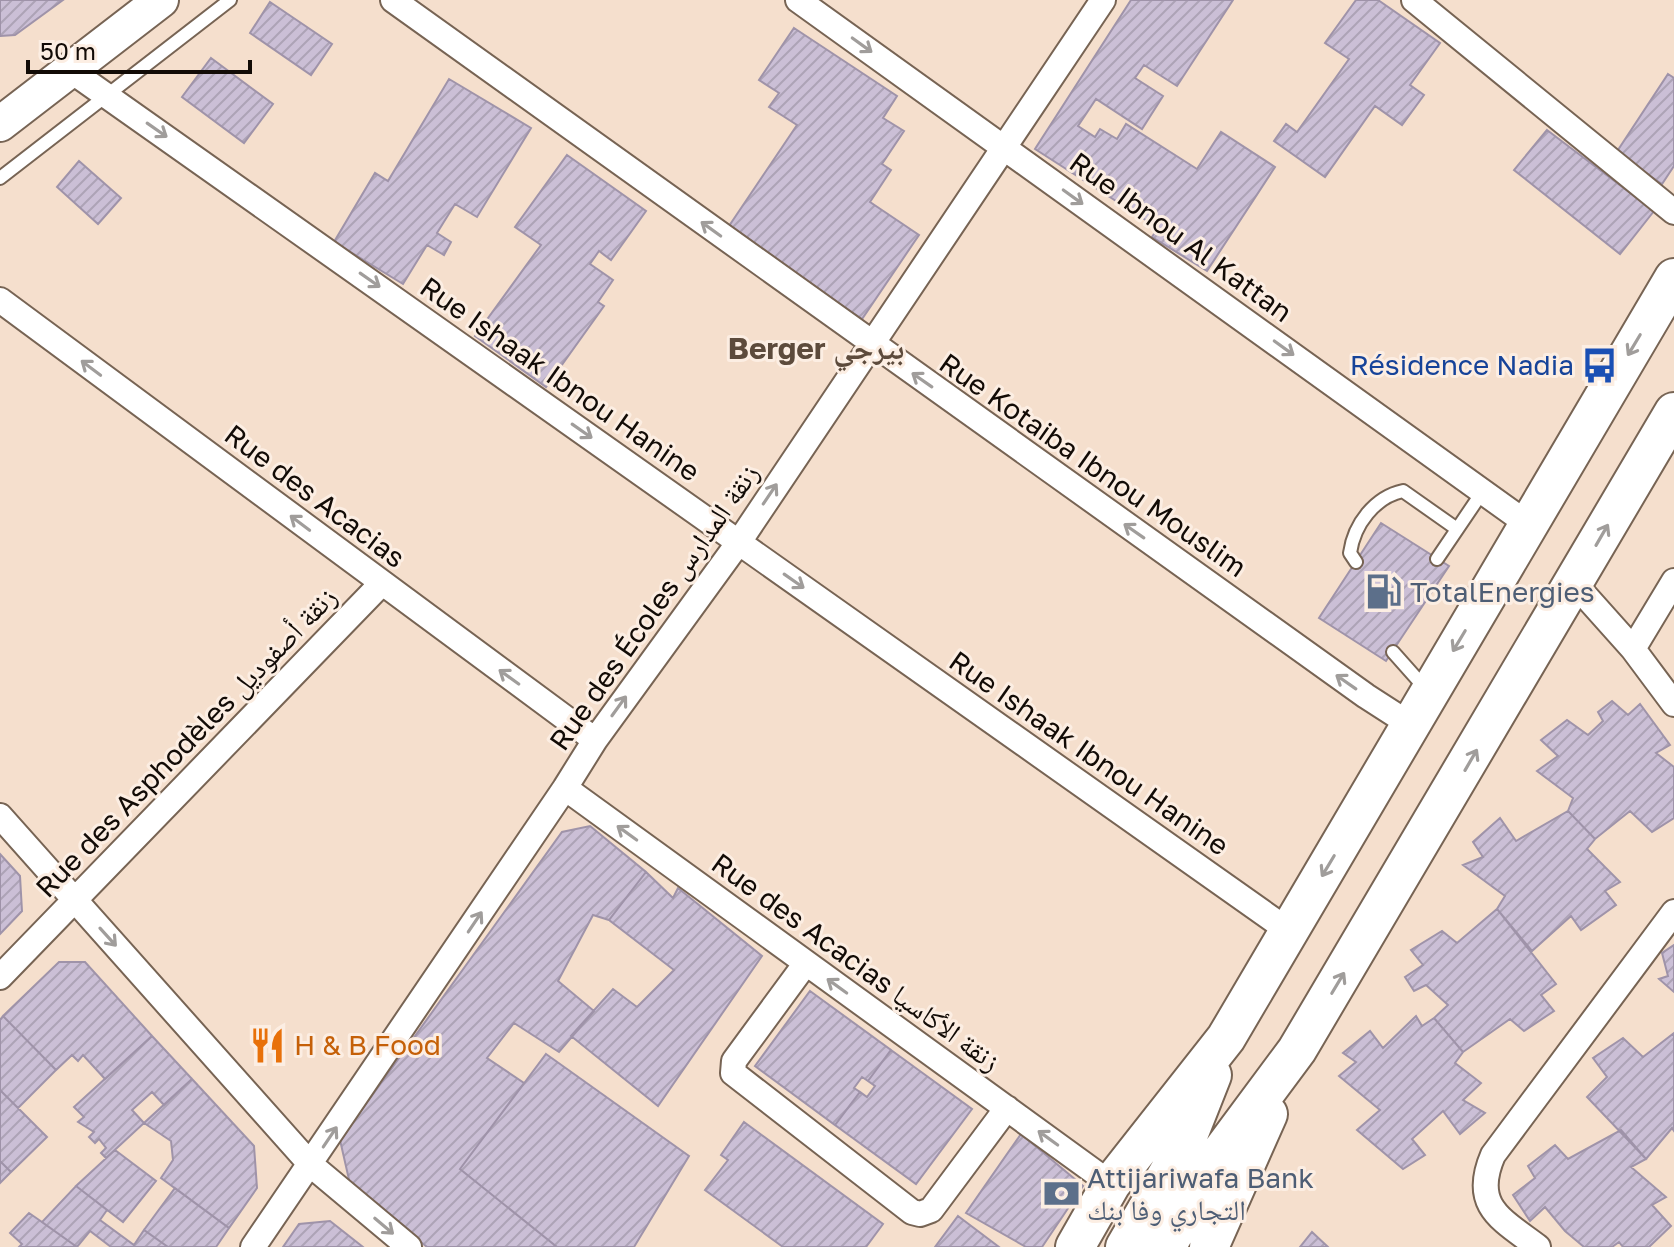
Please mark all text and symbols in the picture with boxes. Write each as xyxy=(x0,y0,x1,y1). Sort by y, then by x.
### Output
scale bar xyxy=(28,24,250,74)
text: 50 m xyxy=(40,36,96,65)
one-way arrow xyxy=(850,37,872,53)
one-way arrow xyxy=(146,122,168,138)
street label: Rue Ibnou Al Kattan xyxy=(1064,145,1299,328)
one-way arrow xyxy=(1062,188,1083,205)
one-way arrow xyxy=(700,220,722,237)
street label: Rue Ishaak Ibnou Hanine xyxy=(414,270,706,488)
one-way arrow xyxy=(358,272,380,289)
district label: Berger بيرجي xyxy=(728,330,904,372)
one-way arrow xyxy=(1626,333,1642,356)
one-way arrow xyxy=(1273,340,1295,356)
street label: Rue Kotaiba Ibnou Mouslim xyxy=(934,346,1253,583)
bus stop icon: Résidence Nadia xyxy=(1581,346,1619,384)
place label: Résidence Nadia xyxy=(1350,348,1574,381)
one-way arrow xyxy=(81,359,102,376)
one-way arrow xyxy=(912,372,933,389)
street label: Rue des Acacias xyxy=(219,417,412,574)
one-way arrow xyxy=(571,422,592,439)
street label: Rue des Écoles زنقة المدارس xyxy=(542,457,767,757)
one-way arrow xyxy=(763,483,779,506)
one-way arrow xyxy=(290,514,311,531)
one-way arrow xyxy=(1123,523,1145,539)
one-way arrow xyxy=(1594,524,1610,547)
one-way arrow xyxy=(783,573,805,589)
fuel station icon: TotalEnergies xyxy=(1365,573,1403,611)
place label: TotalEnergies xyxy=(1410,575,1595,608)
street label: Rue des Asphodèles زنقة أصفوديل xyxy=(29,580,344,905)
one-way arrow xyxy=(1451,629,1467,652)
street label: Rue Ishaak Ibnou Hanine xyxy=(943,644,1235,862)
one-way arrow xyxy=(499,669,520,686)
one-way arrow xyxy=(1335,674,1357,690)
one-way arrow xyxy=(611,695,628,717)
one-way arrow xyxy=(1463,749,1479,772)
one-way arrow xyxy=(617,825,638,842)
street label: Rue des Acacias زنقة الأكاسيا xyxy=(705,846,1007,1078)
one-way arrow xyxy=(1320,853,1335,877)
one-way arrow xyxy=(467,911,483,934)
one-way arrow xyxy=(99,927,117,947)
one-way arrow xyxy=(1330,972,1346,995)
one-way arrow xyxy=(827,977,849,994)
restaurant icon: H & B Food xyxy=(249,1026,287,1064)
place label: H & B Food xyxy=(294,1028,441,1061)
one-way arrow xyxy=(322,1127,338,1149)
one-way arrow xyxy=(1038,1130,1059,1147)
place label: Attijariwafa Bank التجاري وفا بنك xyxy=(1087,1161,1314,1233)
bank icon: Attijariwafa Bank التجاري وفا بنك xyxy=(1042,1175,1080,1213)
one-way arrow xyxy=(373,1217,393,1235)

